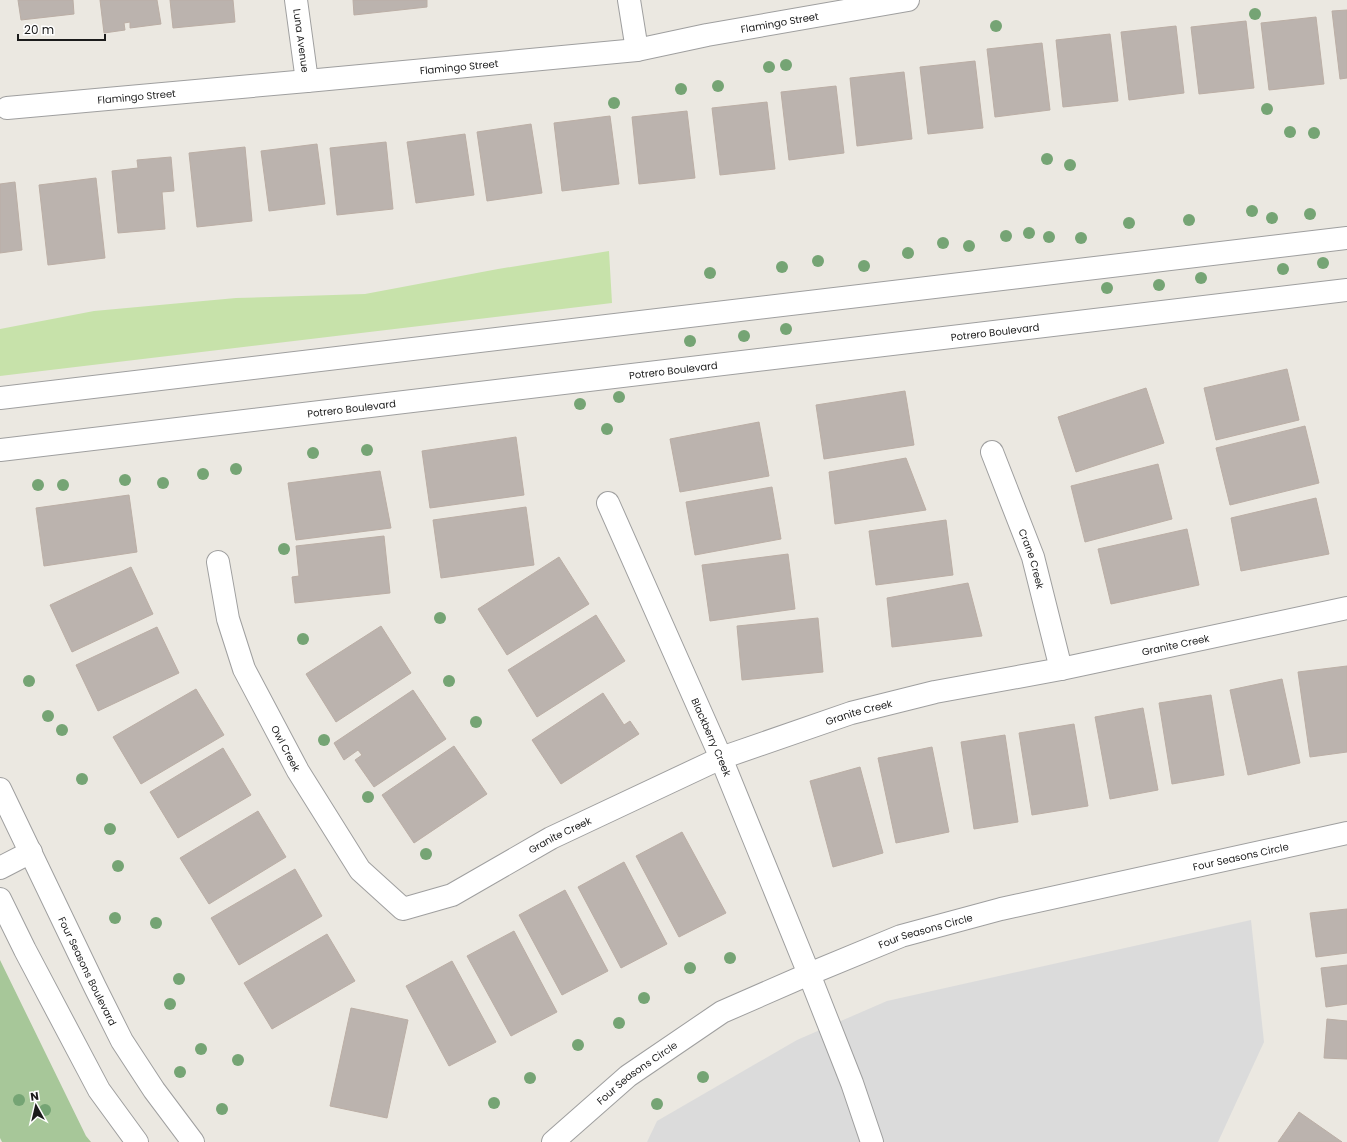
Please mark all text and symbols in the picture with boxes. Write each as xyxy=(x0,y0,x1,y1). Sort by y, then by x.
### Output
street label: Luna Avenue xyxy=(289,8,313,73)
street label: Flamingo Street xyxy=(740,9,820,37)
scale bar xyxy=(18,16,105,42)
text: 20 m xyxy=(24,21,54,38)
street label: Flamingo Street xyxy=(419,56,499,78)
street label: Flamingo Street xyxy=(97,86,177,108)
street label: Potrero Boulevard xyxy=(950,320,1040,345)
street label: Potrero Boulevard xyxy=(628,358,718,383)
street label: Potrero Boulevard xyxy=(306,396,397,421)
street label: Crane Creek xyxy=(1015,527,1048,591)
street label: Granite Creek xyxy=(1140,630,1212,660)
street label: Blackberry Creek xyxy=(687,696,735,780)
street label: Granite Creek xyxy=(824,696,895,729)
street label: Owl Creek xyxy=(267,723,304,775)
street label: Granite Creek xyxy=(526,813,595,858)
street label: Four Seasons Circle xyxy=(1191,839,1290,875)
street label: Four Seasons Circle xyxy=(876,910,974,953)
street label: Four Seasons Boulevard xyxy=(54,914,120,1028)
street label: Four Seasons Circle xyxy=(594,1038,680,1108)
north arrow xyxy=(16,1086,56,1126)
text: N xyxy=(29,1088,40,1105)

